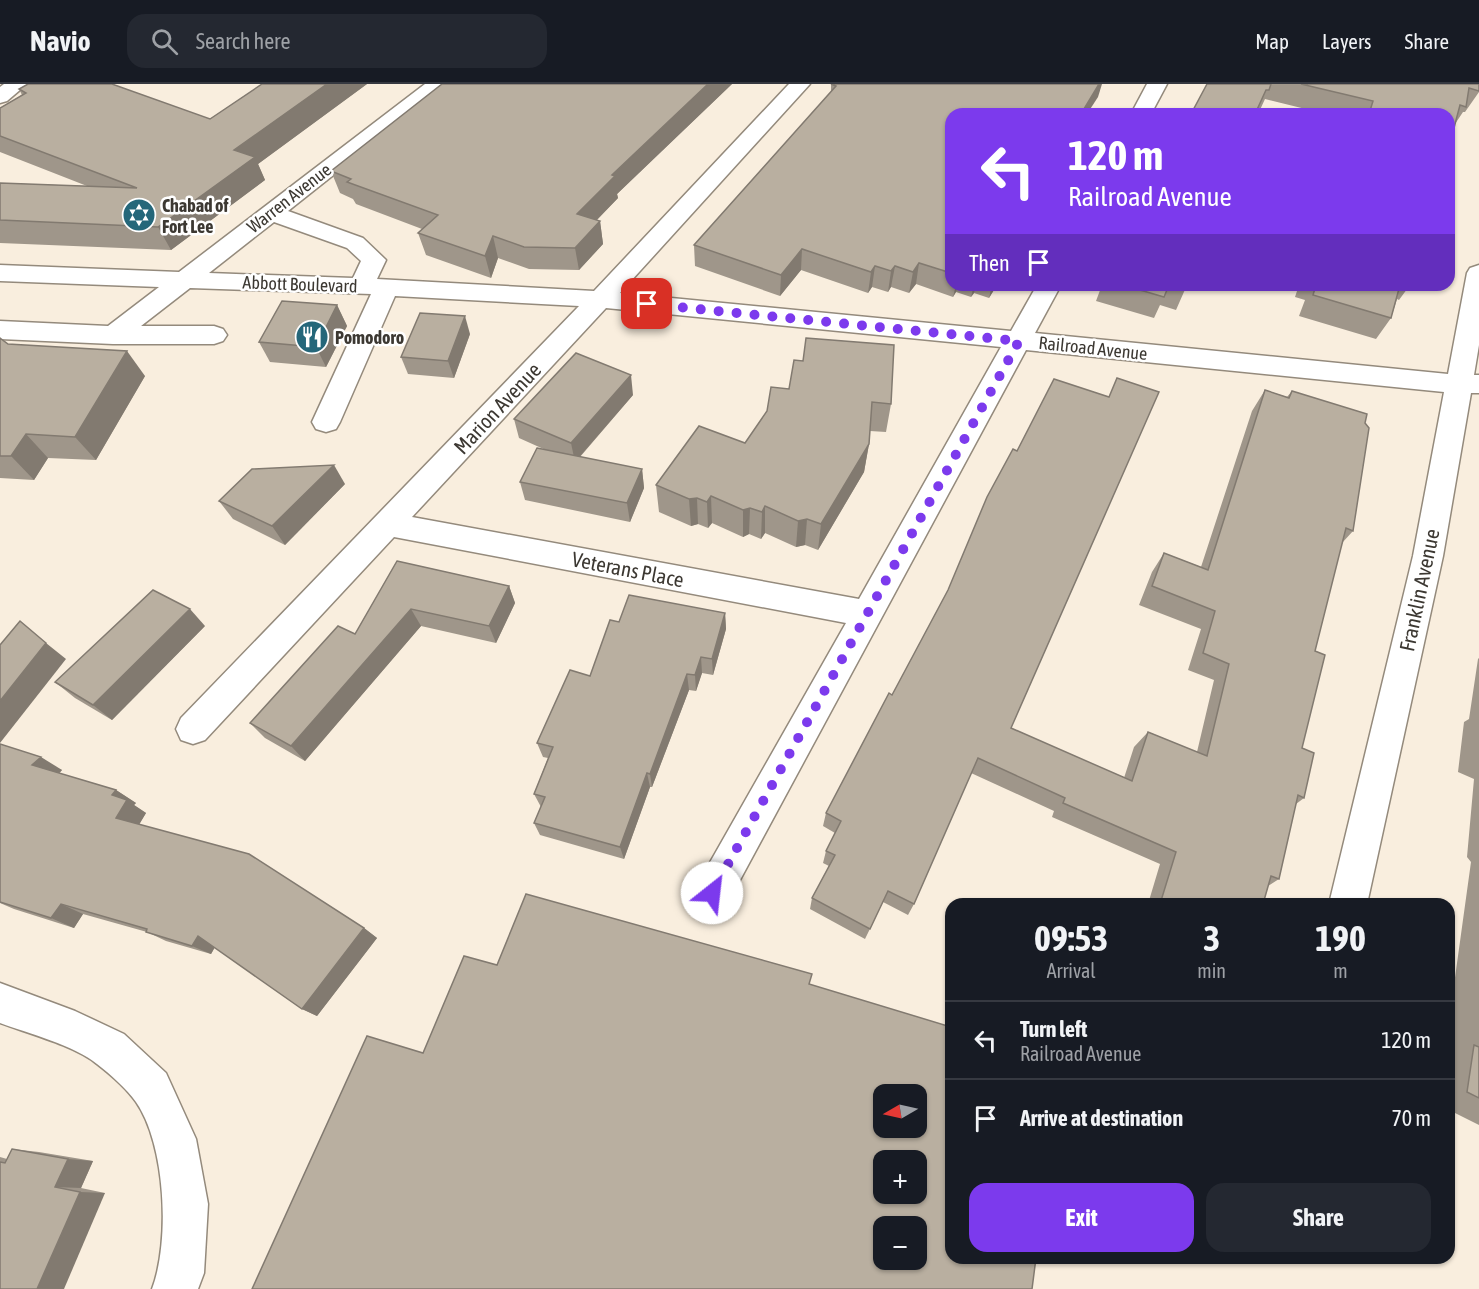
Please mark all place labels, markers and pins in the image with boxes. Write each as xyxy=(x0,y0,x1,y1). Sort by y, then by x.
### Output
place label: Chabad of Fort Lee xyxy=(162,195,230,237)
synagogue icon: Chabad of Fort Lee xyxy=(121,197,157,233)
pin xyxy=(621,278,672,329)
restaurant icon: Pomodoro xyxy=(294,319,330,355)
place label: Pomodoro xyxy=(335,327,404,348)

